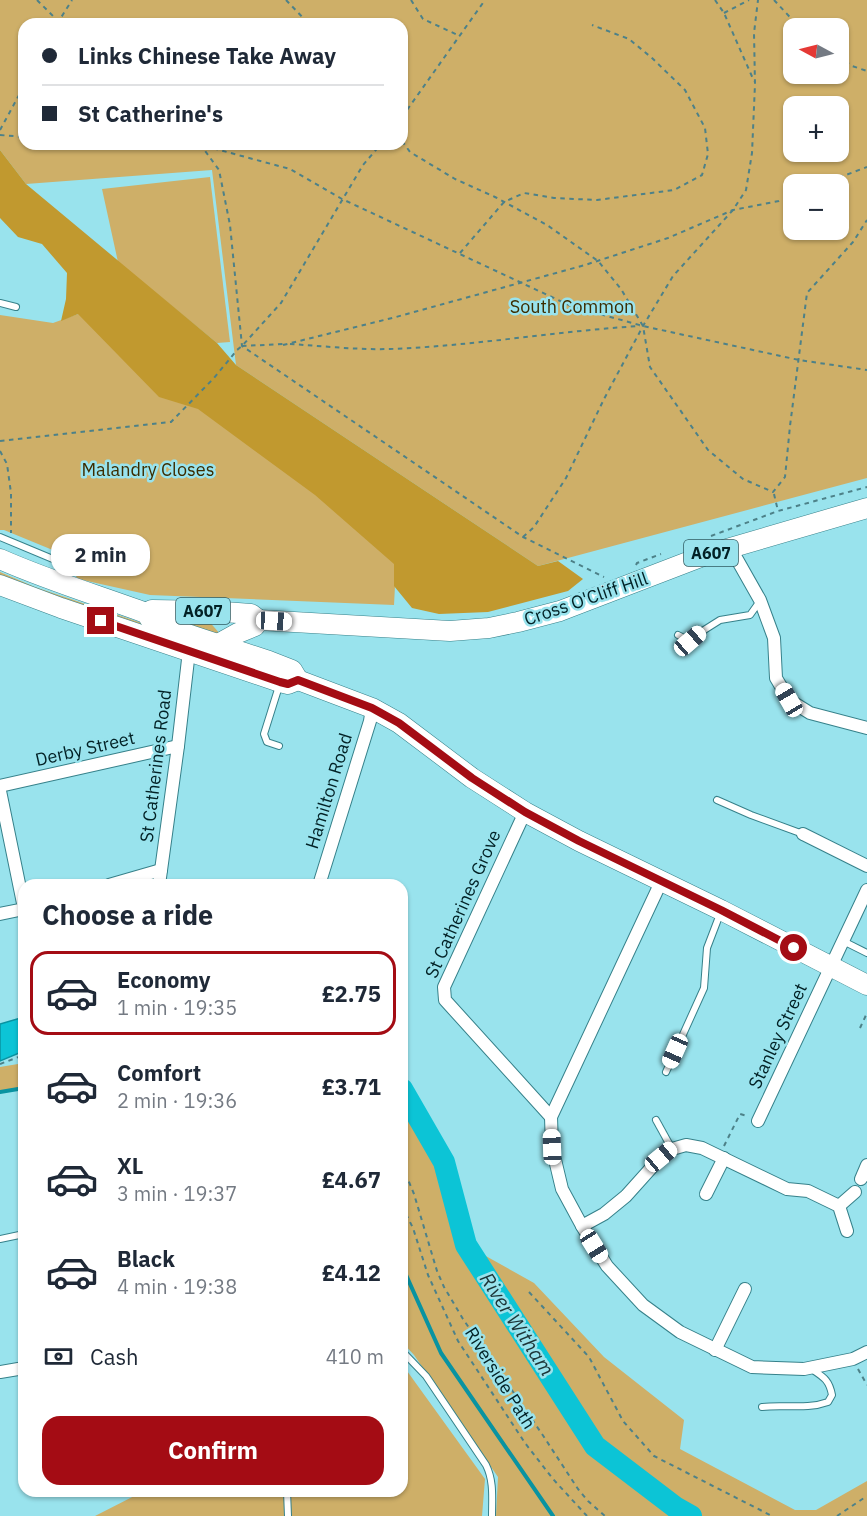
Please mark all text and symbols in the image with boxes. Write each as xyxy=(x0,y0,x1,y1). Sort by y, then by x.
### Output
north arrow xyxy=(783,18,849,84)
map controls xyxy=(783,18,849,240)
text: Links Chinese Take Away xyxy=(78,41,336,70)
button: + xyxy=(783,96,849,162)
text: St Catherine's xyxy=(78,99,223,128)
button: − xyxy=(783,174,849,240)
park label: South Common xyxy=(510,295,634,318)
park label: Malandry Closes xyxy=(82,458,214,481)
callout: 2 min xyxy=(51,534,150,576)
road number: A607 xyxy=(684,540,738,566)
text: 2 min xyxy=(74,541,127,568)
street label: Cross O'Cliff Hill xyxy=(521,567,651,630)
road number: A607 xyxy=(176,598,230,624)
route end xyxy=(87,607,114,634)
car xyxy=(256,611,292,631)
car xyxy=(671,622,709,660)
car xyxy=(772,680,806,720)
street label: St Catherines Road xyxy=(135,688,176,844)
street label: Derby Street xyxy=(33,726,137,771)
street label: Hamilton Road xyxy=(300,730,357,851)
street label: St Catherines Grove xyxy=(419,826,506,982)
text: Choose a ride xyxy=(42,897,213,932)
route start xyxy=(780,934,807,961)
text: Economy xyxy=(117,965,211,994)
icon: car xyxy=(45,966,99,1020)
text: £2.75 xyxy=(322,979,381,1008)
street label: Stanley Street xyxy=(743,979,812,1092)
text: 1 min · 19:35 xyxy=(117,994,237,1021)
car xyxy=(659,1031,691,1071)
text: Comfort xyxy=(117,1058,201,1087)
icon: car xyxy=(45,1059,99,1113)
text: £3.71 xyxy=(322,1072,381,1101)
text: 2 min · 19:36 xyxy=(117,1087,237,1114)
car xyxy=(542,1129,562,1165)
car xyxy=(641,1139,681,1175)
text: XL xyxy=(117,1151,143,1180)
icon: car xyxy=(45,1152,99,1206)
text: £4.67 xyxy=(322,1165,381,1194)
text: 3 min · 19:37 xyxy=(117,1180,237,1207)
car xyxy=(577,1226,611,1266)
text: Black xyxy=(117,1244,175,1273)
icon: car xyxy=(45,1245,99,1299)
text: £4.12 xyxy=(322,1258,381,1287)
water label: River Witham xyxy=(474,1267,561,1381)
text: 4 min · 19:38 xyxy=(117,1273,237,1300)
street label: Riverside Path xyxy=(460,1322,541,1433)
icon: cash xyxy=(42,1340,75,1373)
text: Cash xyxy=(90,1342,139,1371)
text: 410 m xyxy=(326,1343,384,1370)
button: Confirm xyxy=(42,1416,384,1485)

